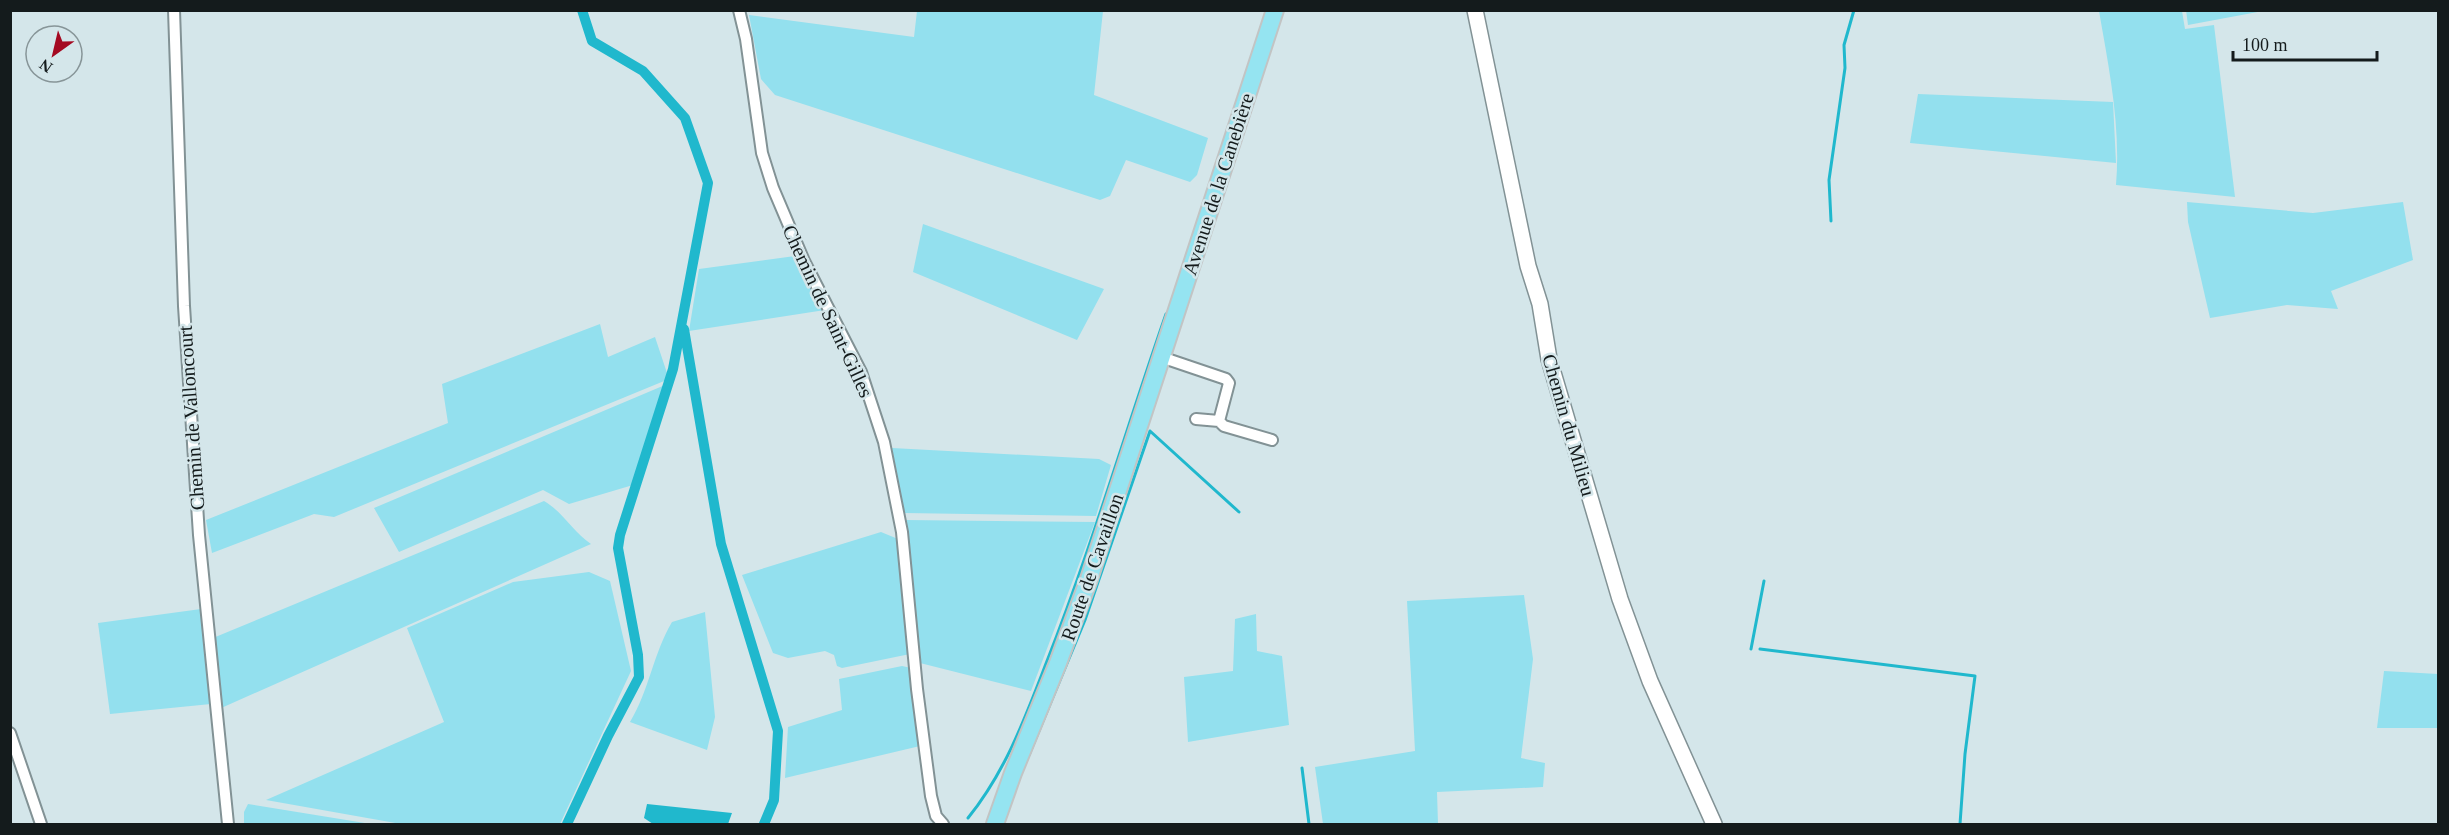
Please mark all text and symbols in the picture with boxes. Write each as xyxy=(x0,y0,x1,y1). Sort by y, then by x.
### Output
north arrow xyxy=(24,24,84,84)
scale bar xyxy=(2233,24,2377,62)
text: 100 m xyxy=(2242,35,2288,55)
text: N xyxy=(36,55,55,76)
street label: Avenue de la Canebière xyxy=(1178,90,1258,278)
street label: Chemin de Saint-Gilles xyxy=(778,221,878,401)
street label: Chemin de Valloncourt xyxy=(174,324,208,511)
street label: Chemin du Milieu xyxy=(1538,351,1600,499)
street label: Route de Cavaillon xyxy=(1056,490,1128,644)

